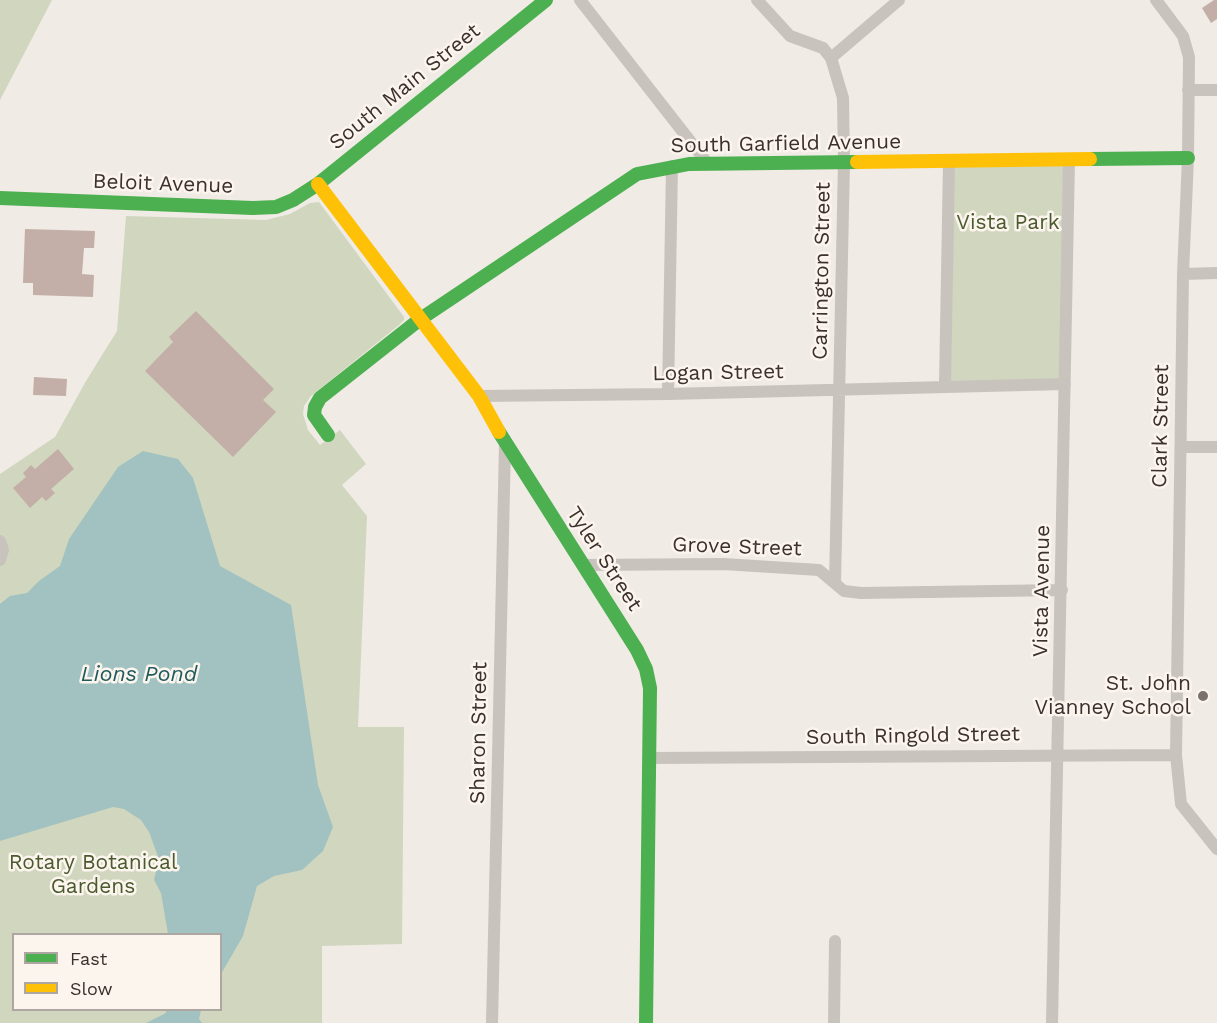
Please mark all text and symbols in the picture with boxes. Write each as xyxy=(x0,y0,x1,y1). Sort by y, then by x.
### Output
street label: South Main Street xyxy=(325,18,485,156)
street label: South Garfield Avenue xyxy=(670,129,902,159)
street label: Beloit Avenue xyxy=(92,169,234,199)
street label: Carrington Street xyxy=(808,182,836,360)
park label: Vista Park xyxy=(956,210,1060,236)
street label: Logan Street xyxy=(652,359,784,387)
street label: Clark Street xyxy=(1147,364,1175,488)
street label: Tyler Street xyxy=(561,502,647,616)
street label: Vista Avenue xyxy=(1028,525,1056,657)
street label: Grove Street xyxy=(672,532,802,562)
water label: Lions Pond xyxy=(81,662,197,688)
street label: Sharon Street xyxy=(465,662,493,804)
place label: St. John Vianney School xyxy=(1034,671,1191,721)
marker: St. John Vianney School xyxy=(1196,689,1210,703)
street label: South Ringold Street xyxy=(806,722,1020,750)
park label: Rotary Botanical Gardens xyxy=(9,850,177,900)
legend xyxy=(12,933,222,1011)
text: Fast xyxy=(70,948,107,969)
text: Slow xyxy=(70,978,113,999)

